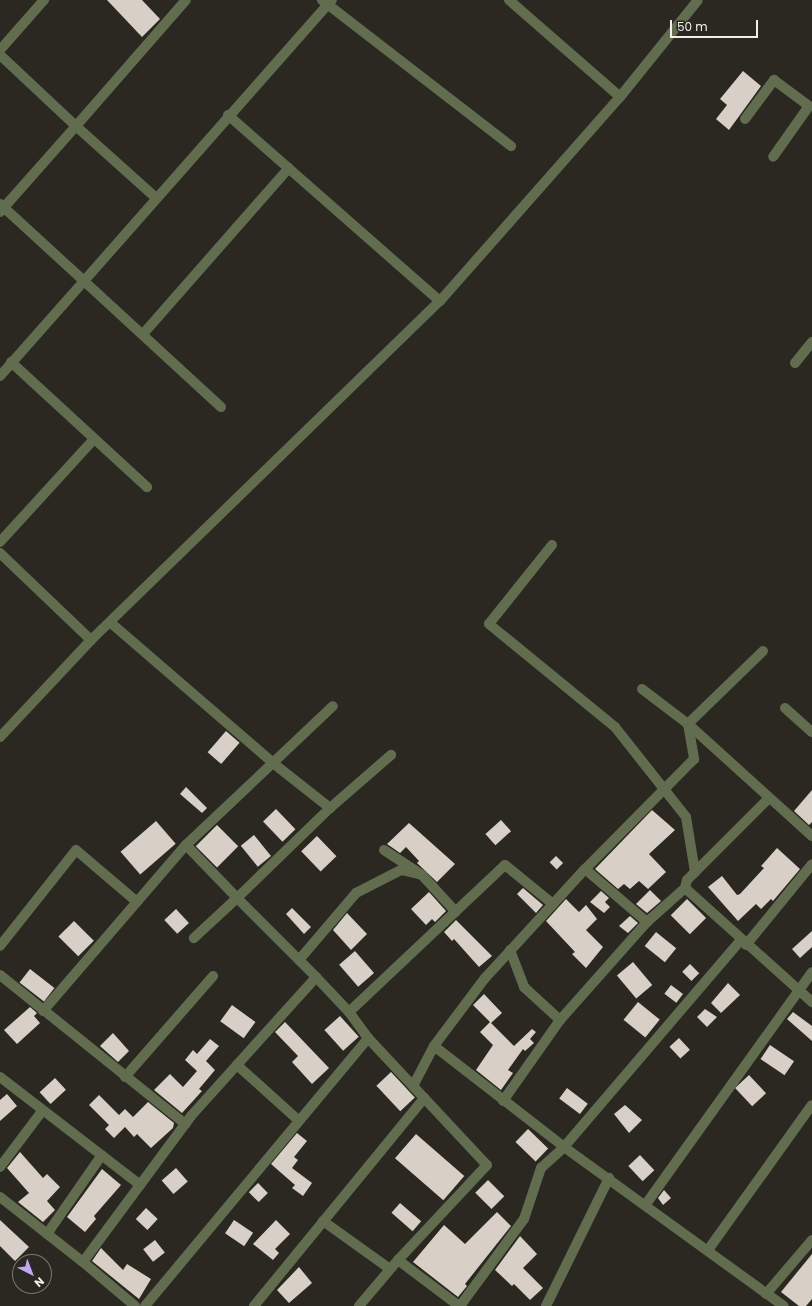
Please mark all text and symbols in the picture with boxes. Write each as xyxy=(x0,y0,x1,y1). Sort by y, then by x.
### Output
scale bar xyxy=(672,12,760,38)
text: 50 m xyxy=(677,18,708,35)
north arrow xyxy=(12,1254,52,1294)
text: N xyxy=(31,1273,48,1291)

